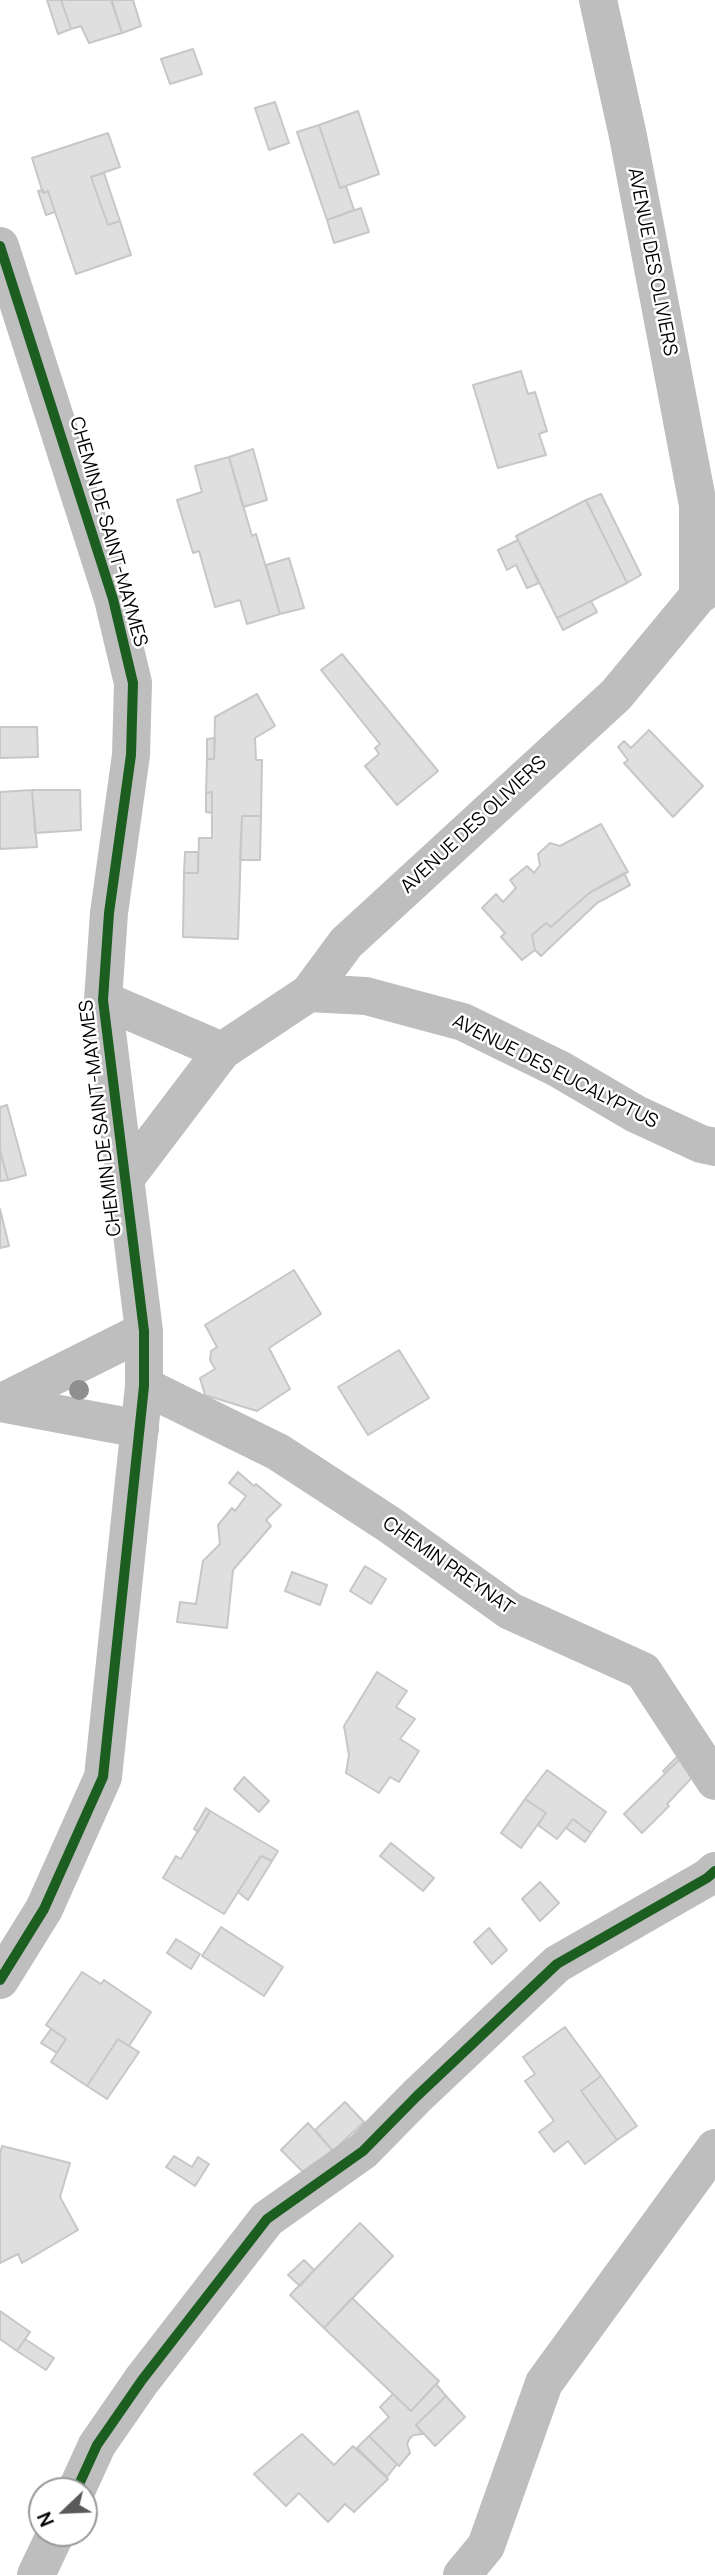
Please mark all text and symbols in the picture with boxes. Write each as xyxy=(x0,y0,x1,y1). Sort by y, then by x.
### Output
street label: AVENUE DES OLIVIERS xyxy=(623,166,681,358)
street label: CHEMIN DE SAINT-MAYMES xyxy=(64,414,152,650)
street label: AVENUE DES OLIVIERS xyxy=(396,752,552,898)
street label: CHEMIN DE SAINT-MAYMES xyxy=(75,999,127,1237)
street label: AVENUE DES EUCALYPTUS xyxy=(448,1010,662,1134)
street label: CHEMIN PREYNAT xyxy=(378,1512,518,1620)
north arrow xyxy=(28,2477,98,2547)
text: N xyxy=(31,2508,60,2531)

